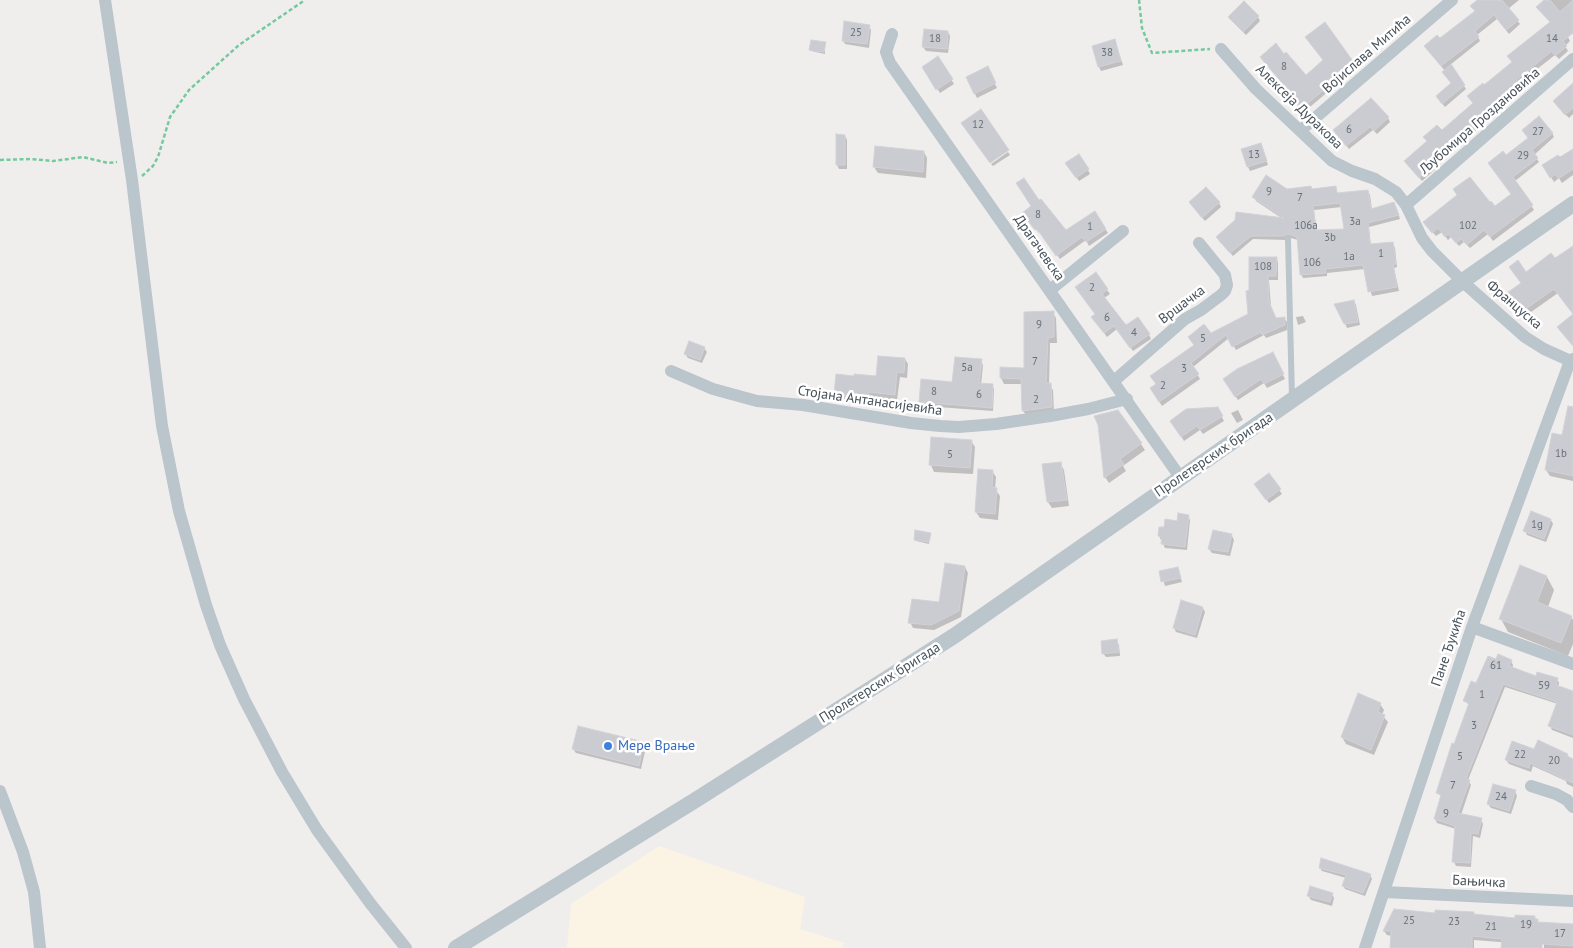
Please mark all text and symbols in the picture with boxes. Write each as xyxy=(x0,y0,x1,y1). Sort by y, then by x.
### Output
street label: Војислава Митића xyxy=(1319,11,1415,97)
house number: 25 xyxy=(850,26,862,40)
house number: 18 xyxy=(929,32,941,46)
house number: 14 xyxy=(1546,32,1558,46)
house number: 38 xyxy=(1101,46,1113,60)
house number: 8 xyxy=(1281,60,1287,74)
street label: Алексеја Дуракова xyxy=(1252,61,1346,153)
street label: Љубомира Гроздановића xyxy=(1416,64,1544,178)
house number: 12 xyxy=(972,118,984,132)
house number: 6 xyxy=(1346,123,1352,137)
house number: 27 xyxy=(1532,125,1544,139)
house number: 13 xyxy=(1248,148,1260,162)
house number: 29 xyxy=(1517,149,1529,163)
house number: 9 xyxy=(1266,185,1272,199)
house number: 7 xyxy=(1297,191,1303,205)
house number: 8 xyxy=(1035,208,1041,222)
street label: Драгачевска xyxy=(1010,212,1068,284)
house number: 3a xyxy=(1349,215,1361,229)
house number: 106a xyxy=(1294,219,1318,233)
house number: 102 xyxy=(1459,219,1477,233)
house number: 1 xyxy=(1087,220,1093,234)
house number: 3b xyxy=(1324,231,1336,245)
house number: 1 xyxy=(1378,247,1384,261)
house number: 1a xyxy=(1343,250,1355,264)
house number: 106 xyxy=(1303,256,1321,270)
house number: 108 xyxy=(1254,260,1272,274)
street label: Француска xyxy=(1483,277,1545,333)
house number: 2 xyxy=(1089,281,1095,295)
street label: Вршачка xyxy=(1156,282,1208,328)
house number: 6 xyxy=(1104,311,1110,325)
house number: 9 xyxy=(1036,318,1042,332)
house number: 4 xyxy=(1131,326,1137,340)
house number: 5 xyxy=(1200,332,1206,346)
house number: 7 xyxy=(1032,355,1038,369)
house number: 5a xyxy=(961,361,973,375)
house number: 3 xyxy=(1181,362,1187,376)
house number: 2 xyxy=(1160,379,1166,393)
street label: Стојана Антанасијевића xyxy=(797,383,943,419)
house number: 8 xyxy=(931,385,937,399)
house number: 6 xyxy=(976,388,982,402)
house number: 2 xyxy=(1033,393,1039,407)
street label: Пролетерских бригада xyxy=(1152,409,1276,501)
house number: 1b xyxy=(1555,447,1567,461)
house number: 5 xyxy=(947,448,953,462)
house number: 1g xyxy=(1531,518,1543,532)
street label: Пане Ђукића xyxy=(1428,607,1470,689)
street label: Пролетерских бригада xyxy=(816,639,944,727)
house number: 61 xyxy=(1490,659,1502,673)
house number: 59 xyxy=(1538,679,1550,693)
house number: 1 xyxy=(1479,688,1485,702)
house number: 3 xyxy=(1471,719,1477,733)
place label: Мере Врање xyxy=(618,738,695,754)
marker: Мере Врање xyxy=(602,740,614,752)
house number: 22 xyxy=(1514,748,1526,762)
house number: 5 xyxy=(1457,750,1463,764)
house number: 20 xyxy=(1548,754,1560,768)
house number: 7 xyxy=(1450,779,1456,793)
house number: 24 xyxy=(1495,790,1507,804)
house number: 9 xyxy=(1443,807,1449,821)
street label: Бањичка xyxy=(1452,872,1506,892)
house number: 25 xyxy=(1403,914,1415,928)
house number: 23 xyxy=(1448,915,1460,929)
house number: 19 xyxy=(1520,918,1532,932)
house number: 21 xyxy=(1485,920,1497,934)
house number: 17 xyxy=(1554,927,1566,941)

